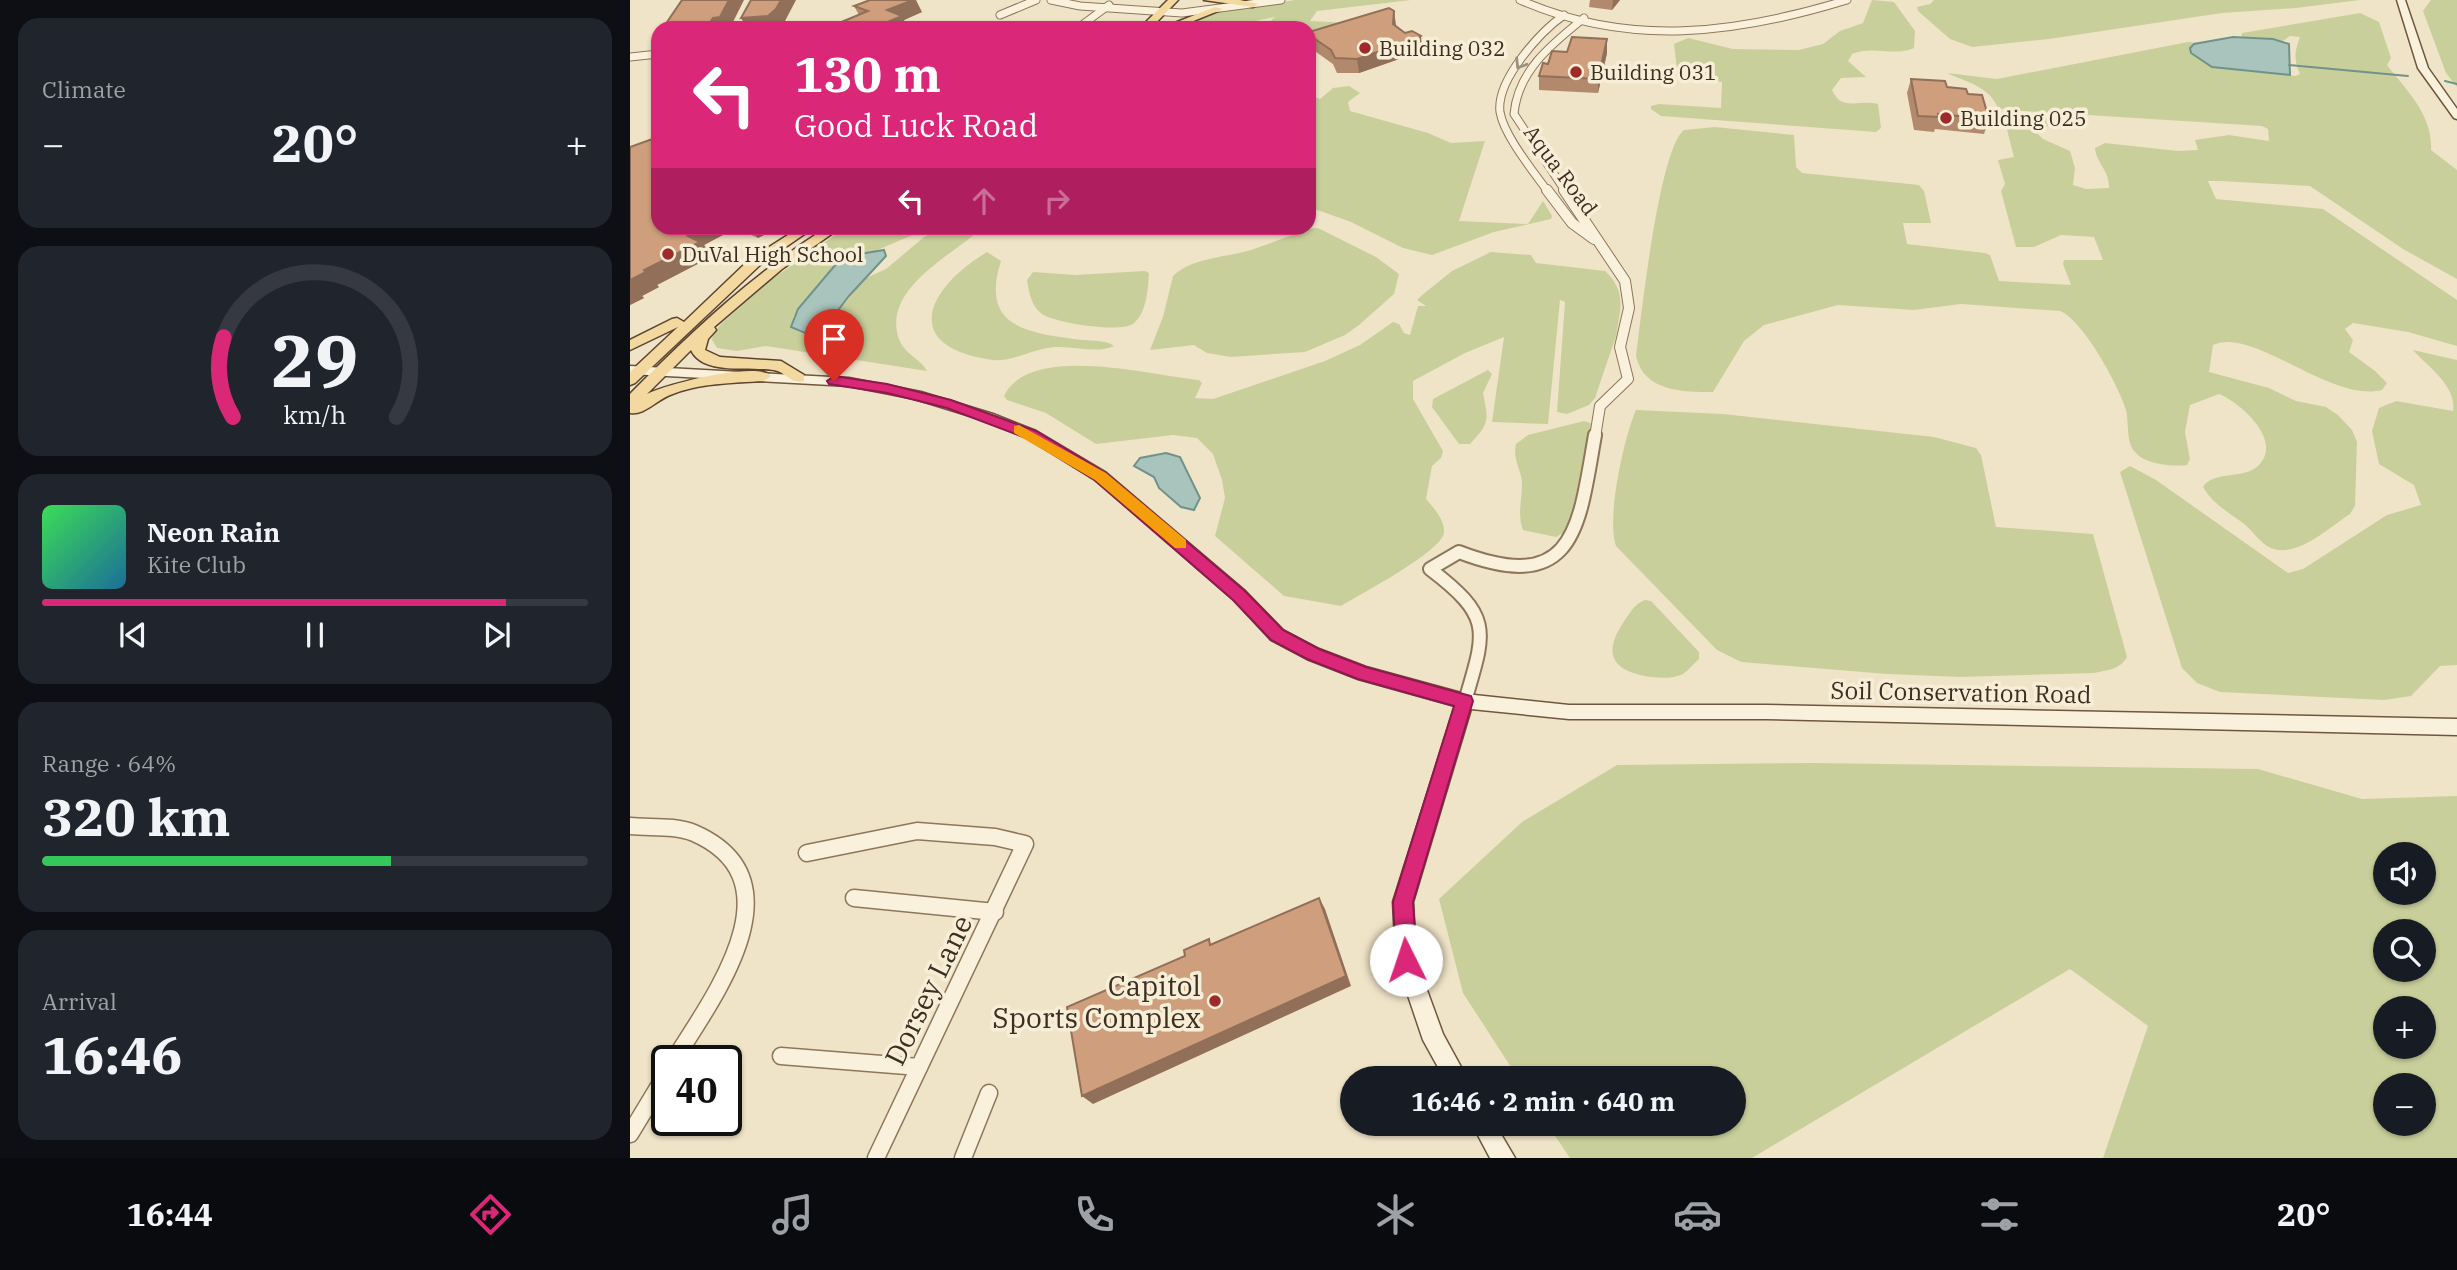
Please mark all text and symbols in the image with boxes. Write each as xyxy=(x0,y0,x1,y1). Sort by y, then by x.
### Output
place label: Building 032 xyxy=(1379,34,1506,62)
marker: Building 032 xyxy=(1357,40,1373,56)
text: 130 m xyxy=(794,42,941,105)
icon: left xyxy=(679,49,770,140)
one-way arrow xyxy=(1515,56,1528,69)
place label: Building 031 xyxy=(1590,58,1717,86)
marker: Building 031 xyxy=(1568,64,1584,80)
text: Climate xyxy=(42,74,126,104)
text: Good Luck Road xyxy=(794,104,1038,146)
place label: Building 025 xyxy=(1960,104,2087,132)
text: 20° xyxy=(272,109,358,176)
marker: Building 025 xyxy=(1938,110,1954,126)
text: − xyxy=(42,119,65,168)
text: + xyxy=(565,119,588,168)
street label: Aqua Road xyxy=(1518,119,1604,221)
icon: left xyxy=(892,182,930,220)
icon: ahead xyxy=(965,182,1003,220)
icon: right xyxy=(1038,182,1076,220)
place label: DuVal High School xyxy=(682,240,863,268)
marker: DuVal High School xyxy=(660,246,676,262)
pin xyxy=(804,309,864,381)
text: 29 xyxy=(271,312,359,407)
icon: arrive xyxy=(815,320,853,358)
text: km/h xyxy=(283,398,347,431)
text: Neon Rain xyxy=(147,515,280,549)
text: Kite Club xyxy=(147,549,246,579)
icon: previous xyxy=(114,616,152,654)
icon: pause xyxy=(296,616,334,654)
icon: next xyxy=(478,616,516,654)
street label: Soil Conservation Road xyxy=(1830,674,2092,710)
text: Range · 64% xyxy=(42,748,176,778)
text: 320 km xyxy=(42,783,231,850)
map controls xyxy=(2373,842,2436,1136)
button: sound xyxy=(2373,842,2436,905)
street label: Dorsey Lane xyxy=(876,909,980,1071)
button: search xyxy=(2373,919,2436,982)
position arrow xyxy=(1369,923,1443,997)
place label: Capitol Sports Complex xyxy=(992,967,1201,1036)
text: Arrival xyxy=(42,986,117,1016)
marker: Capitol Sports Complex xyxy=(1207,993,1223,1009)
button: + xyxy=(2373,996,2436,1059)
text: 16:46 xyxy=(42,1021,183,1088)
speed limit sign: 40 xyxy=(651,1045,742,1136)
button: − xyxy=(2373,1073,2436,1136)
text: 16:46 · 2 min · 640 m xyxy=(1411,1084,1675,1118)
icon: directions xyxy=(466,1190,515,1239)
icon: music xyxy=(768,1190,817,1239)
icon: phone xyxy=(1070,1190,1119,1239)
icon: climate xyxy=(1371,1190,1420,1239)
icon: car xyxy=(1673,1190,1722,1239)
icon: filters xyxy=(1975,1190,2024,1239)
text: 16:44 xyxy=(126,1193,213,1235)
text: 20° xyxy=(2277,1193,2331,1235)

